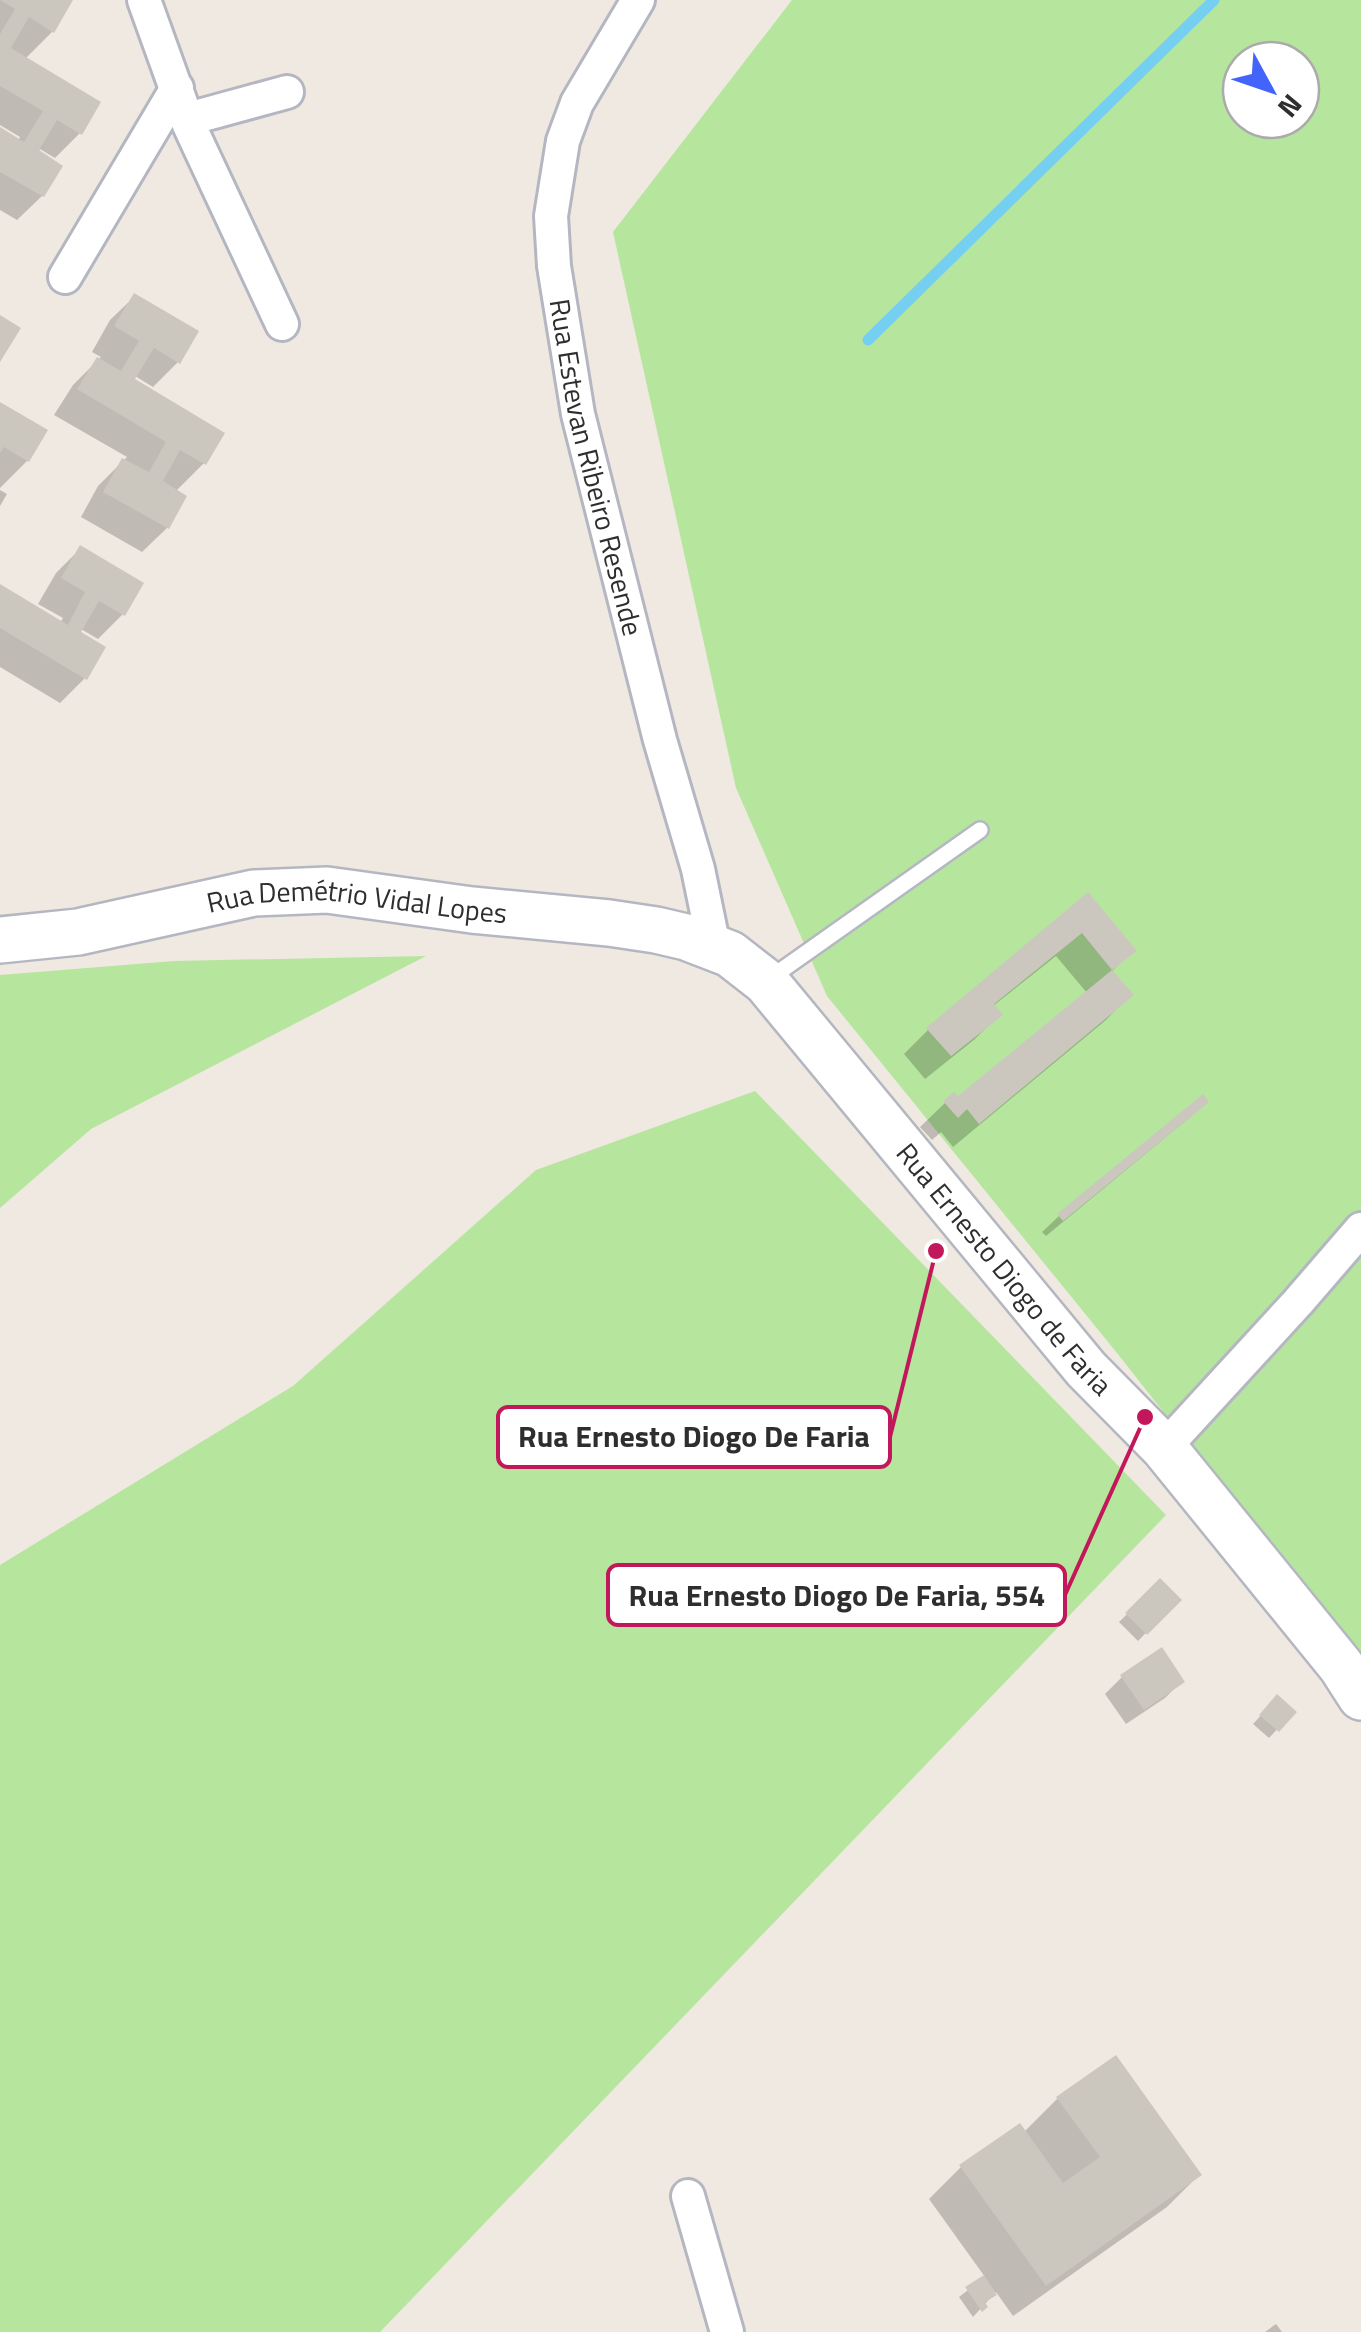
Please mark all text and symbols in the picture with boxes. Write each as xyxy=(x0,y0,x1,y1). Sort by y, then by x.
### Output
north arrow xyxy=(1221,40,1321,140)
text: N xyxy=(1268,85,1313,128)
street label: Rua Estevan Ribeiro Resende xyxy=(539,296,655,640)
street label: Rua Demétrio Vidal Lopes xyxy=(202,868,509,934)
street label: Rua Ernesto Diogo de Faria xyxy=(886,1133,1123,1405)
callout: Rua Ernesto Diogo De Faria xyxy=(498,1407,890,1467)
text: Rua Ernesto Diogo De Faria xyxy=(518,1413,870,1459)
callout: Rua Ernesto Diogo De Faria, 554 xyxy=(608,1565,1065,1625)
text: Rua Ernesto Diogo De Faria, 554 xyxy=(629,1572,1045,1618)

